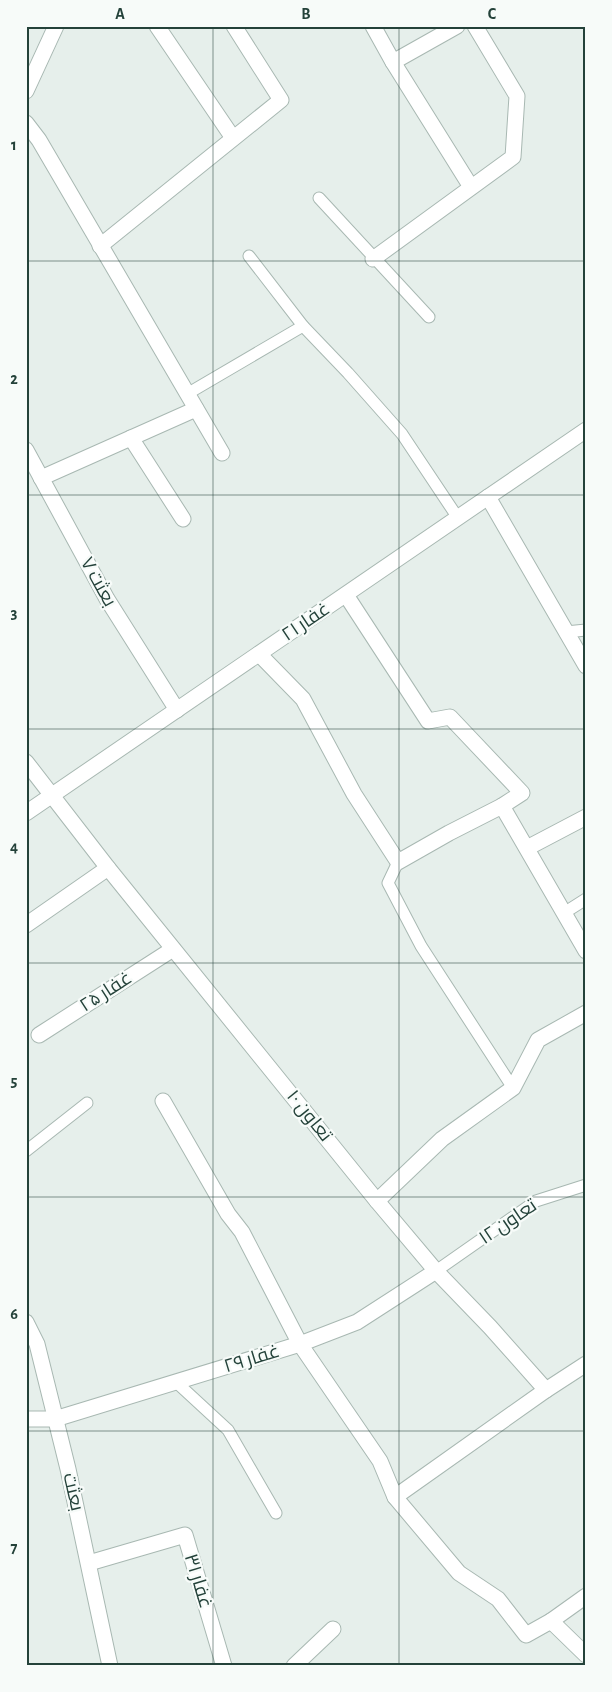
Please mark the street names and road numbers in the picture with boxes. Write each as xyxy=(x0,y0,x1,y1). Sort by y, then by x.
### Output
street label: بعثت ۷ xyxy=(77,554,120,610)
street label: غفار ۲۱ xyxy=(279,599,334,646)
street label: غفار ۲۵ xyxy=(77,968,136,1016)
street label: تعاون ۱۰ xyxy=(282,1087,335,1146)
street label: تعاون ۱۲ xyxy=(476,1196,541,1249)
street label: غفار ۲۹ xyxy=(222,1342,282,1377)
street label: بعثت xyxy=(59,1471,88,1513)
street label: غفار ۳۱ xyxy=(180,1552,215,1611)

